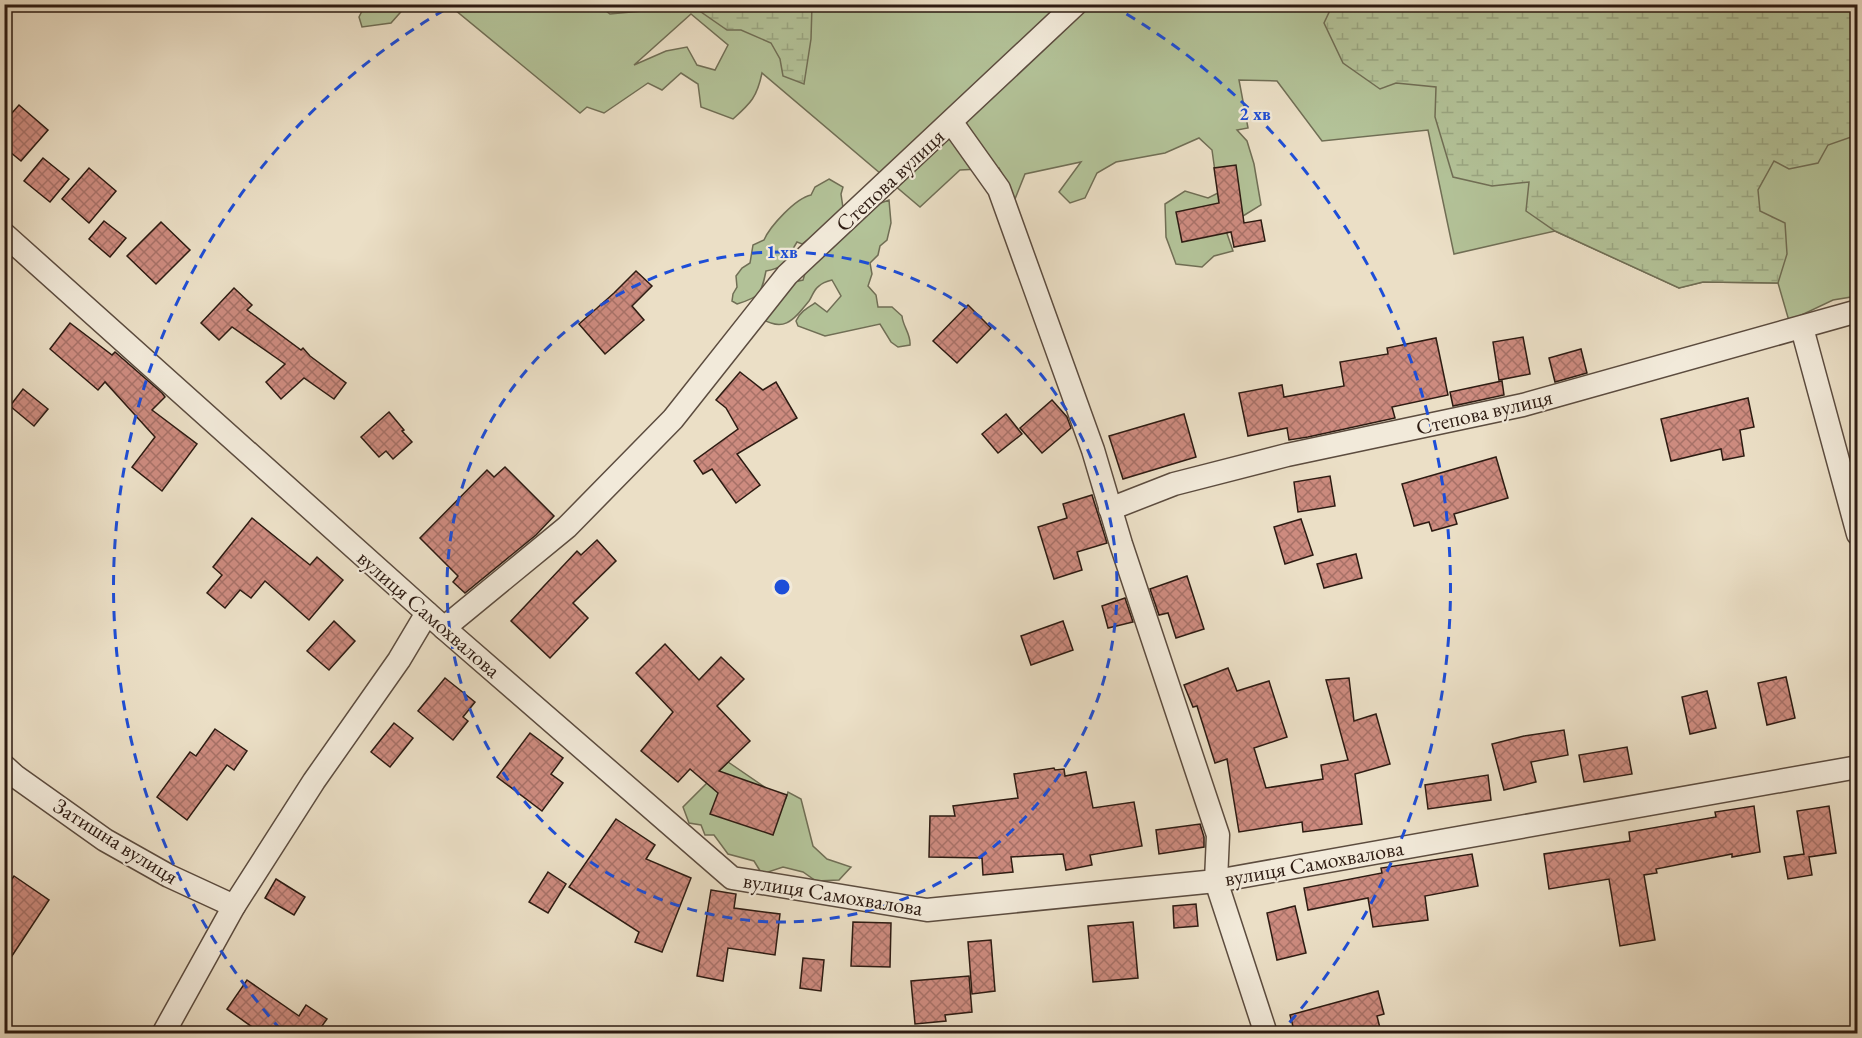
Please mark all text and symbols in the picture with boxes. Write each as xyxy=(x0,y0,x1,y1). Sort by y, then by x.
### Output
text: 2 хв xyxy=(1239,102,1271,125)
street label: Степова вулиця xyxy=(829,122,951,238)
text: 1 хв xyxy=(766,240,798,263)
street label: Степова вулиця xyxy=(1413,382,1555,442)
street label: вулиця Самохвалова xyxy=(351,544,507,685)
centre of rings xyxy=(772,577,792,597)
street label: Затишна вулиця xyxy=(48,791,184,891)
street label: вулиця Самохвалова xyxy=(1222,833,1406,893)
street label: вулиця Самохвалова xyxy=(741,866,925,923)

